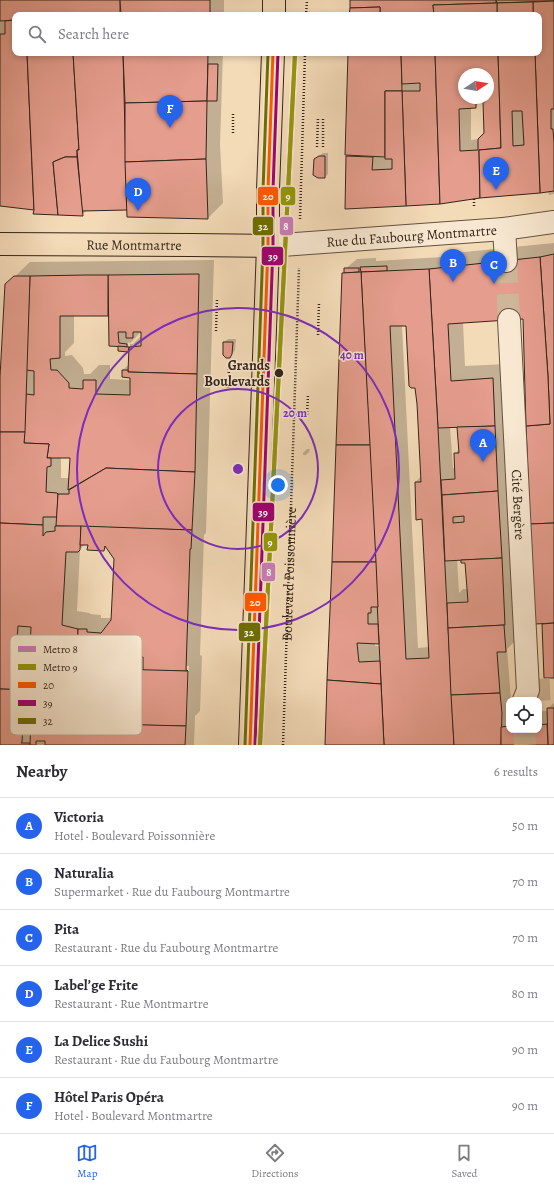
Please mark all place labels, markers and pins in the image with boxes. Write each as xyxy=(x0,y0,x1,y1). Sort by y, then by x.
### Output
pin: F xyxy=(157,95,183,128)
pin: E xyxy=(483,157,509,190)
pin: D xyxy=(125,178,151,211)
pin: B xyxy=(440,249,466,282)
pin: C xyxy=(481,251,507,284)
place label: Grands Boulevards xyxy=(204,356,270,391)
marker: Grands Boulevards xyxy=(273,367,285,379)
pin: A xyxy=(470,429,496,462)
centre of rings xyxy=(231,462,245,476)

